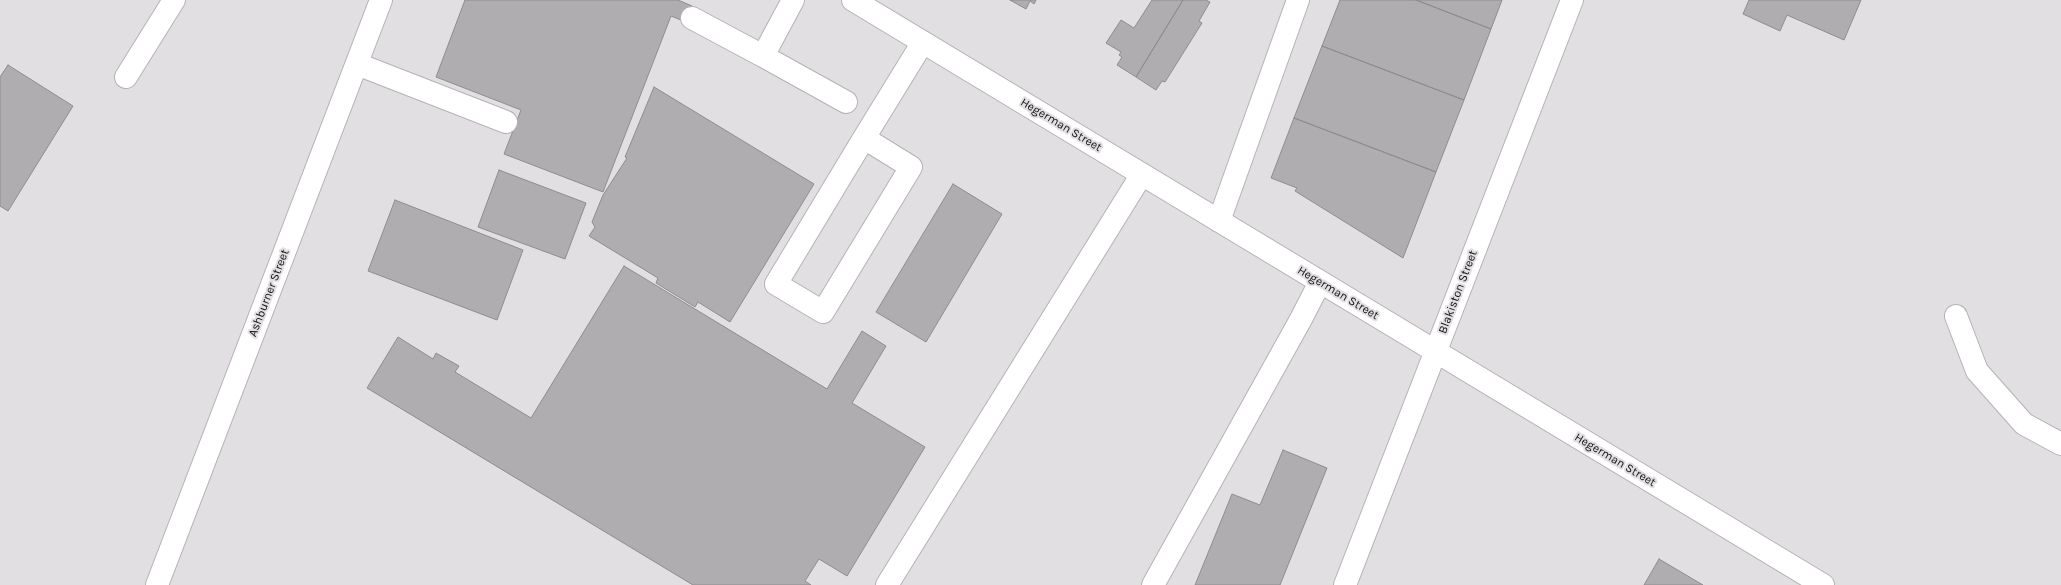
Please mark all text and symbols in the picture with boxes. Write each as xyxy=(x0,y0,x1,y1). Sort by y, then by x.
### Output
street label: Hegerman Street xyxy=(1018,95,1104,155)
street label: Ashburner Street xyxy=(246,247,292,339)
street label: Blakiston Street xyxy=(1435,248,1481,336)
street label: Hegerman Street xyxy=(1295,263,1381,323)
street label: Hegerman Street xyxy=(1572,430,1658,490)

